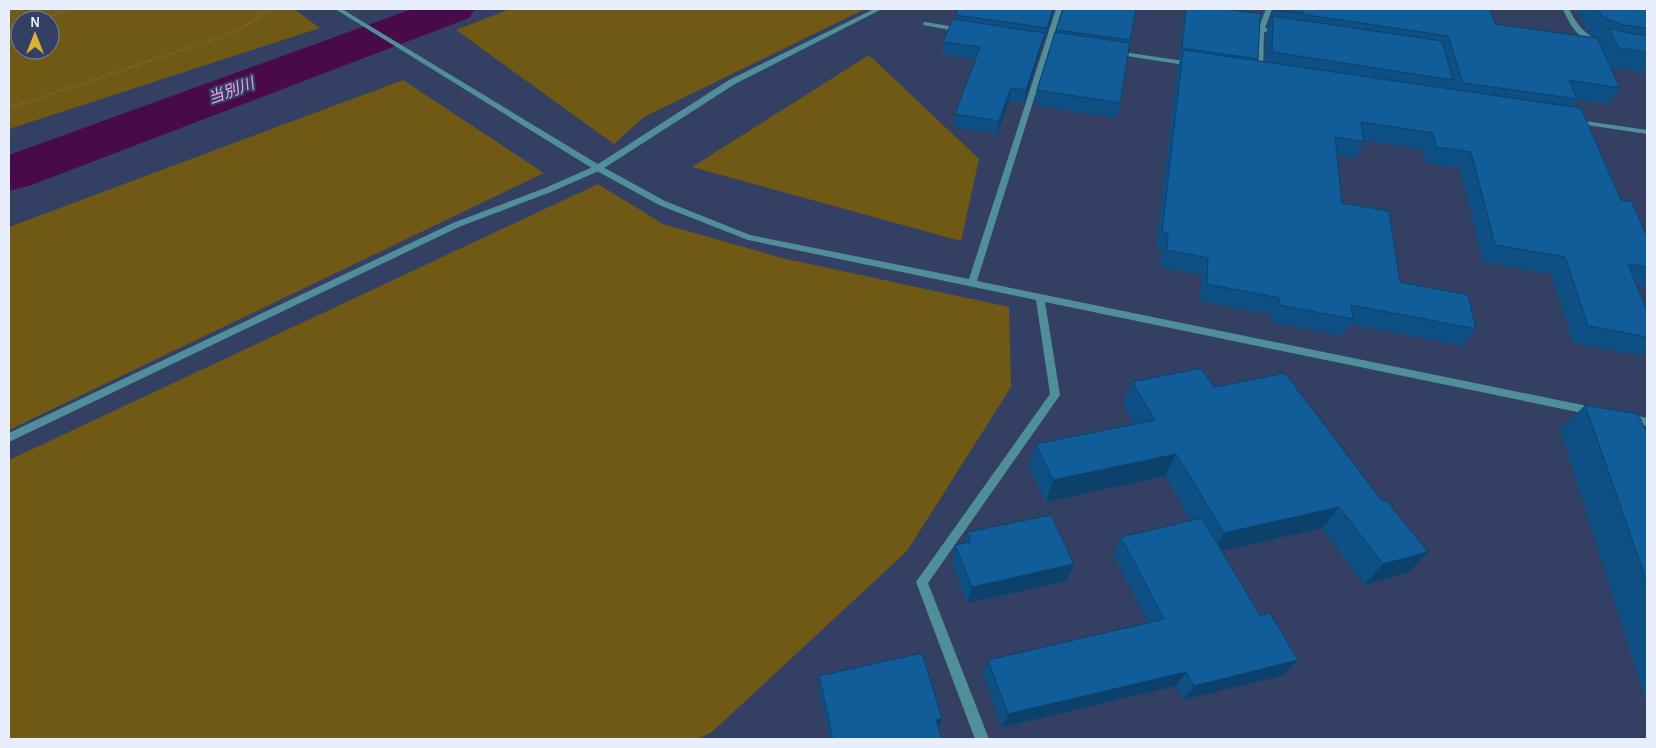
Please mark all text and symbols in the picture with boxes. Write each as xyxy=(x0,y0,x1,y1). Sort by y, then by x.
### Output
north arrow xyxy=(10,10,60,60)
text: N xyxy=(30,16,40,30)
water label: 当別川 xyxy=(205,74,258,107)

